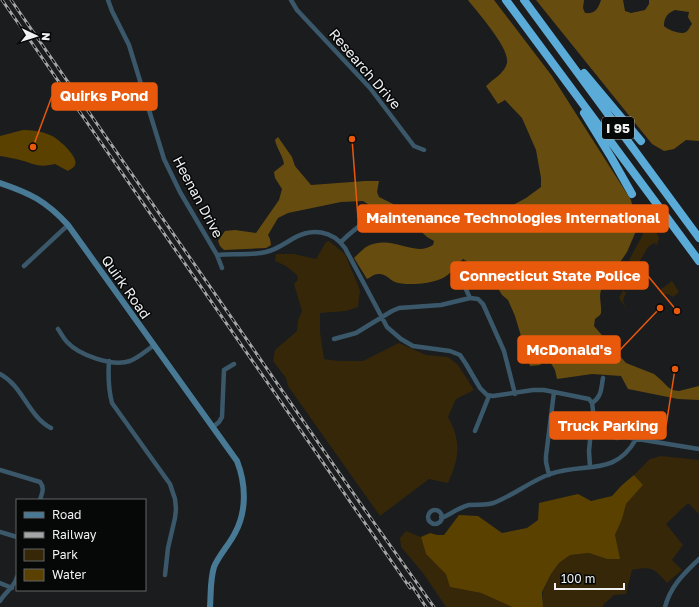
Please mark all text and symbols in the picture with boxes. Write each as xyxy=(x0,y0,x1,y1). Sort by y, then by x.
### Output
north arrow xyxy=(16,16,56,56)
street label: Research Drive xyxy=(326,25,405,112)
text: N xyxy=(40,32,53,41)
callout: Quirks Pond xyxy=(52,83,157,110)
text: Quirks Pond xyxy=(60,86,148,104)
road number: I 95 xyxy=(602,117,634,139)
street label: Heenan Drive xyxy=(170,153,227,241)
callout: Maintenance Technologies International xyxy=(358,205,668,232)
text: Maintenance Technologies International xyxy=(366,208,660,226)
street label: Quirk Road xyxy=(98,252,155,322)
callout: Connecticut State Police xyxy=(451,262,648,289)
text: Connecticut State Police xyxy=(459,266,641,284)
callout: McDonald's xyxy=(518,336,620,363)
text: McDonald's xyxy=(526,340,612,358)
callout: Truck Parking xyxy=(550,412,666,439)
text: Truck Parking xyxy=(558,416,658,434)
legend xyxy=(16,499,146,591)
text: Road xyxy=(52,507,81,522)
text: Railway xyxy=(52,527,97,542)
text: Park xyxy=(52,547,78,562)
scale bar xyxy=(555,565,624,591)
text: Water xyxy=(52,567,86,582)
text: 100 m xyxy=(561,571,595,586)

